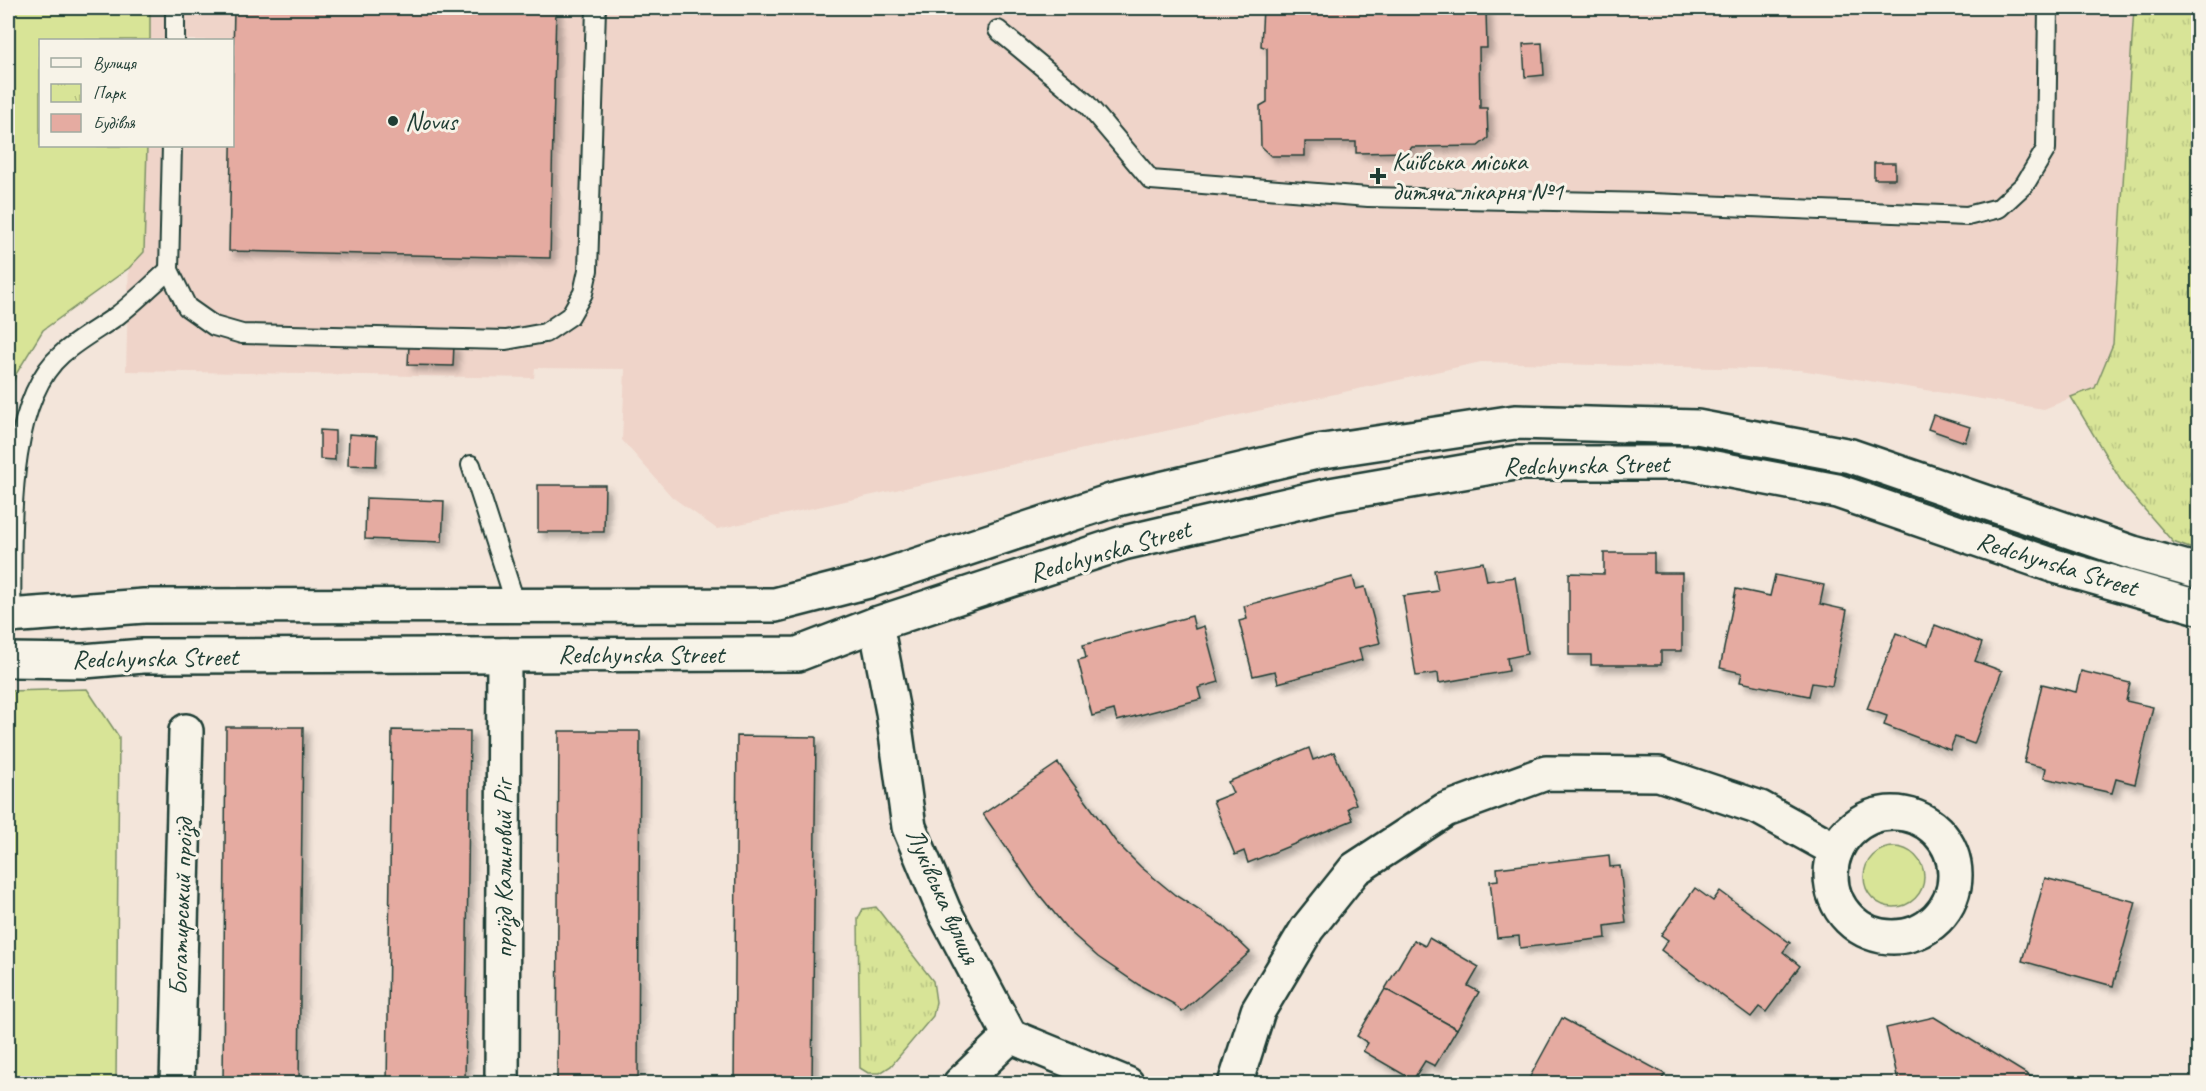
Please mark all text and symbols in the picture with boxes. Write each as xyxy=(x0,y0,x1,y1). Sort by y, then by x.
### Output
legend xyxy=(39,39,234,147)
text: Вулиця xyxy=(93,52,137,74)
text: Парк xyxy=(93,82,127,104)
place label: Novus xyxy=(405,105,459,138)
text: Будівля xyxy=(93,112,136,134)
marker: Novus xyxy=(386,114,400,128)
place label: Київська міська дитяча лікарня №1 xyxy=(1392,145,1565,208)
marker: Київська міська дитяча лікарня №1 xyxy=(1369,167,1387,185)
street label: Redchynska Street xyxy=(1503,447,1672,483)
street label: Redchynska Street xyxy=(1026,512,1197,590)
street label: Redchynska Street xyxy=(1973,524,2143,605)
street label: Redchynska Street xyxy=(558,638,726,671)
street label: Redchynska Street xyxy=(72,640,241,676)
street label: проїзд Калиновий Ріг xyxy=(487,776,521,958)
street label: Богатирський проїзд xyxy=(161,815,202,996)
street label: Луківська вулиця xyxy=(898,823,988,971)

